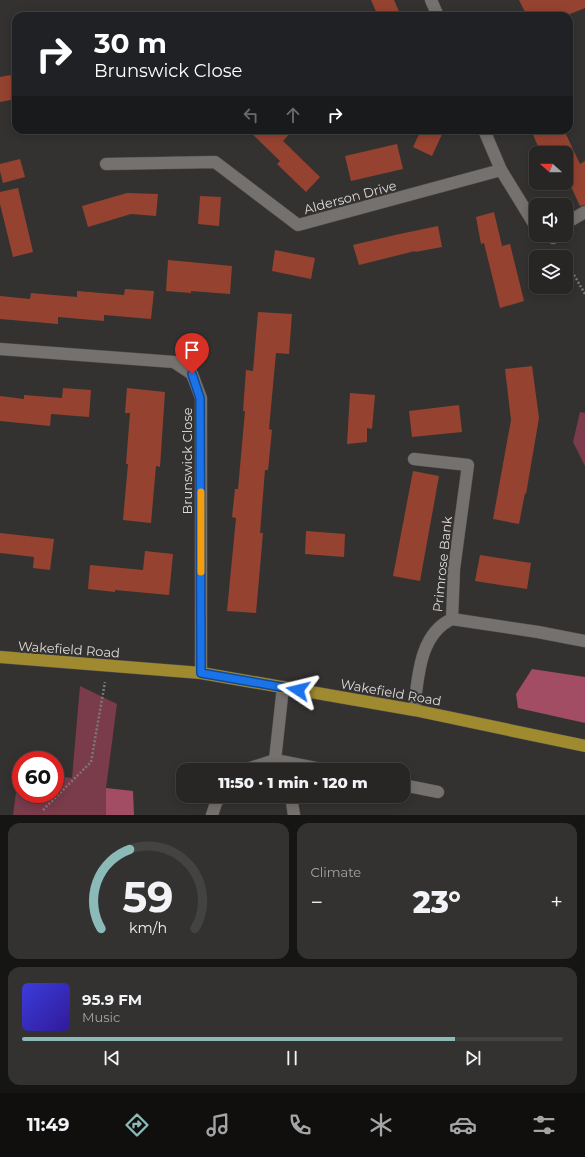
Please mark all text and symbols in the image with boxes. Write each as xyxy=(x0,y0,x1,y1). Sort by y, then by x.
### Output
text: 30 m xyxy=(94,26,167,60)
icon: right xyxy=(28,28,80,80)
text: Brunswick Close xyxy=(94,60,242,82)
icon: left xyxy=(240,104,262,126)
icon: ahead xyxy=(282,104,304,126)
icon: right xyxy=(324,104,346,126)
north arrow xyxy=(529,146,573,190)
map controls xyxy=(529,146,573,294)
street label: Alderson Drive xyxy=(302,177,398,217)
button: sound xyxy=(529,198,573,242)
button: layers xyxy=(529,250,573,294)
pin xyxy=(175,333,209,374)
icon: arrive xyxy=(181,339,203,361)
street label: Brunswick Close xyxy=(179,407,195,515)
street label: Primrose Bank xyxy=(429,515,455,613)
street label: Wakefield Road xyxy=(17,637,121,661)
position arrow xyxy=(277,669,319,711)
street label: Wakefield Road xyxy=(339,675,443,709)
speed limit sign: 60 xyxy=(12,751,64,803)
text: 11:50 · 1 min · 120 m xyxy=(218,773,368,792)
text: Climate xyxy=(311,864,361,880)
text: 59 xyxy=(123,872,174,922)
text: 23° xyxy=(413,884,461,921)
text: − xyxy=(311,889,323,916)
text: + xyxy=(550,889,563,916)
text: km/h xyxy=(129,919,167,937)
text: 95.9 FM xyxy=(82,990,142,1009)
text: Music xyxy=(82,1009,120,1025)
icon: previous xyxy=(101,1047,123,1069)
icon: pause xyxy=(281,1047,303,1069)
icon: next xyxy=(462,1047,484,1069)
icon: directions xyxy=(123,1111,151,1139)
icon: music xyxy=(204,1111,232,1139)
icon: phone xyxy=(286,1111,314,1139)
icon: climate xyxy=(367,1111,395,1139)
icon: car xyxy=(449,1111,477,1139)
icon: filters xyxy=(530,1111,558,1139)
text: 11:49 xyxy=(27,1114,69,1136)

